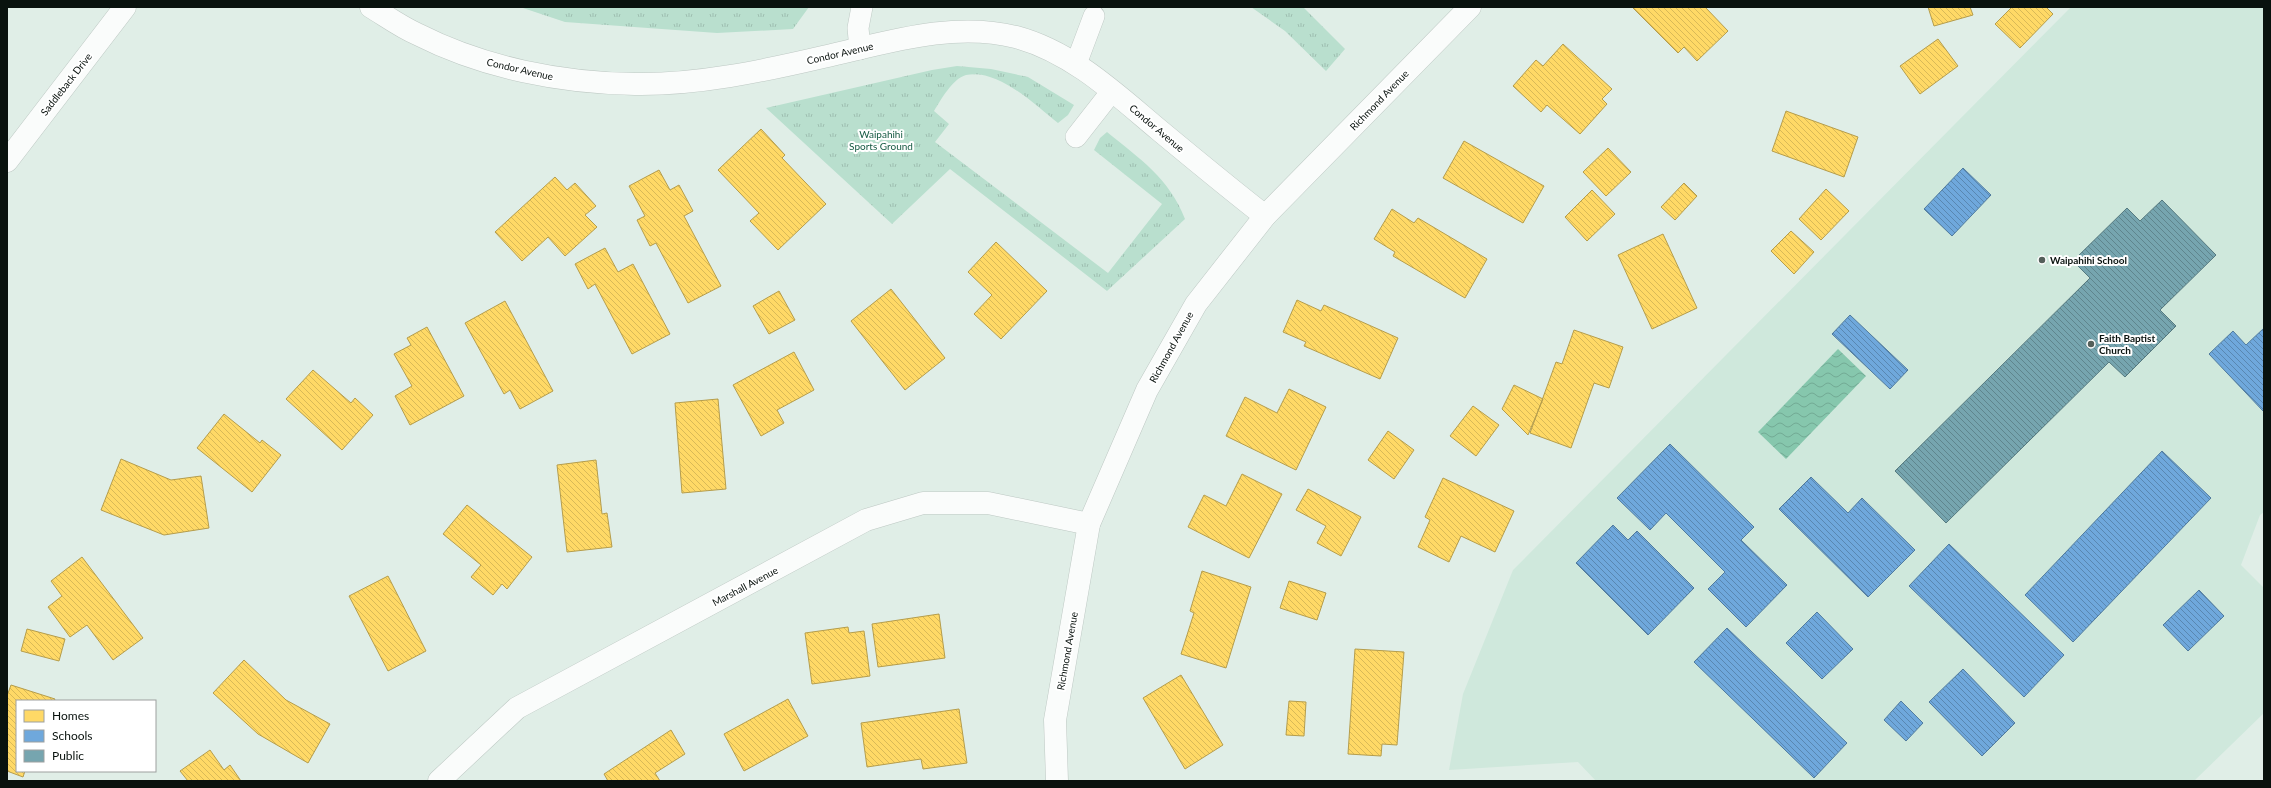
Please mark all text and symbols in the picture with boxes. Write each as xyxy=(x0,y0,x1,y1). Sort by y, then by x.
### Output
street label: Condor Avenue xyxy=(806,40,874,66)
street label: Saddleback Drive xyxy=(38,50,94,118)
street label: Condor Avenue xyxy=(486,56,554,82)
street label: Richmond Avenue xyxy=(1347,67,1411,133)
street label: Condor Avenue xyxy=(1127,102,1187,154)
park label: Waipahihi Sports Ground xyxy=(849,128,913,152)
place label: Waipahihi School xyxy=(2050,254,2127,266)
marker: Waipahihi School xyxy=(2037,255,2047,265)
street label: Richmond Avenue xyxy=(1147,309,1195,385)
place label: Faith Baptist Church xyxy=(2099,332,2155,356)
marker: Faith Baptist Church xyxy=(2086,339,2096,349)
street label: Marshall Avenue xyxy=(710,564,780,608)
street label: Richmond Avenue xyxy=(1054,611,1080,691)
legend xyxy=(16,700,156,772)
text: Homes xyxy=(52,708,89,723)
text: Schools xyxy=(52,728,93,743)
text: Public xyxy=(52,748,84,763)

